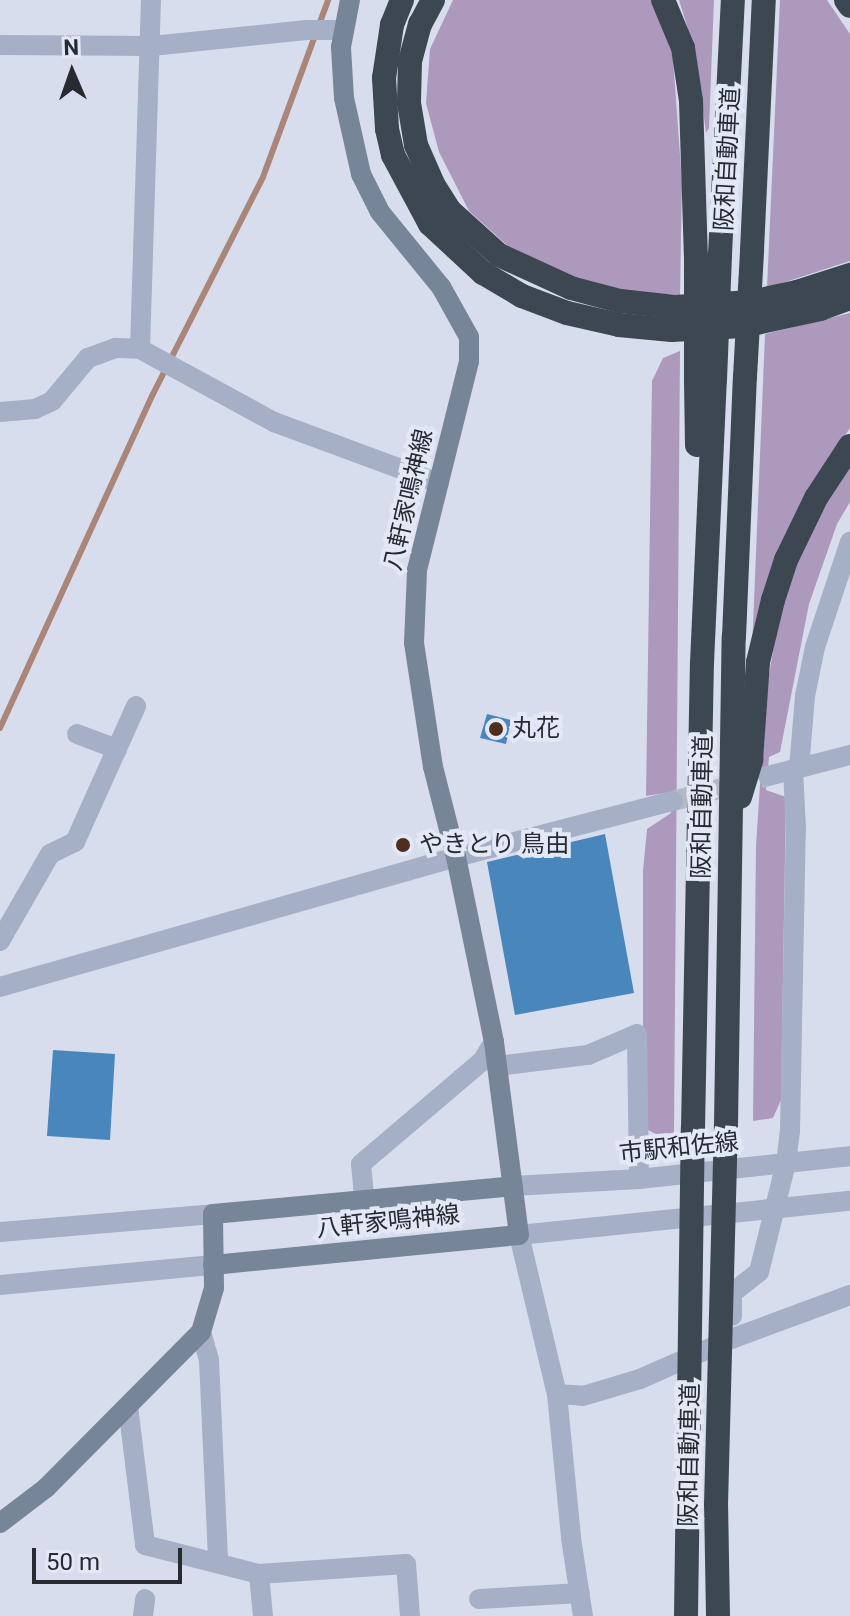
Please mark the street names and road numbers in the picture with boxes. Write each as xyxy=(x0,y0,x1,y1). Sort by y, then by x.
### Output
street label: 阪和自動車道 xyxy=(710,86,746,232)
street label: 八軒家鳴神線 xyxy=(379,427,439,573)
street label: 阪和自動車道 xyxy=(687,735,719,879)
street label: 市駅和佐線 xyxy=(618,1127,740,1169)
street label: 八軒家鳴神線 xyxy=(315,1200,461,1244)
street label: 阪和自動車道 xyxy=(674,1383,706,1527)

